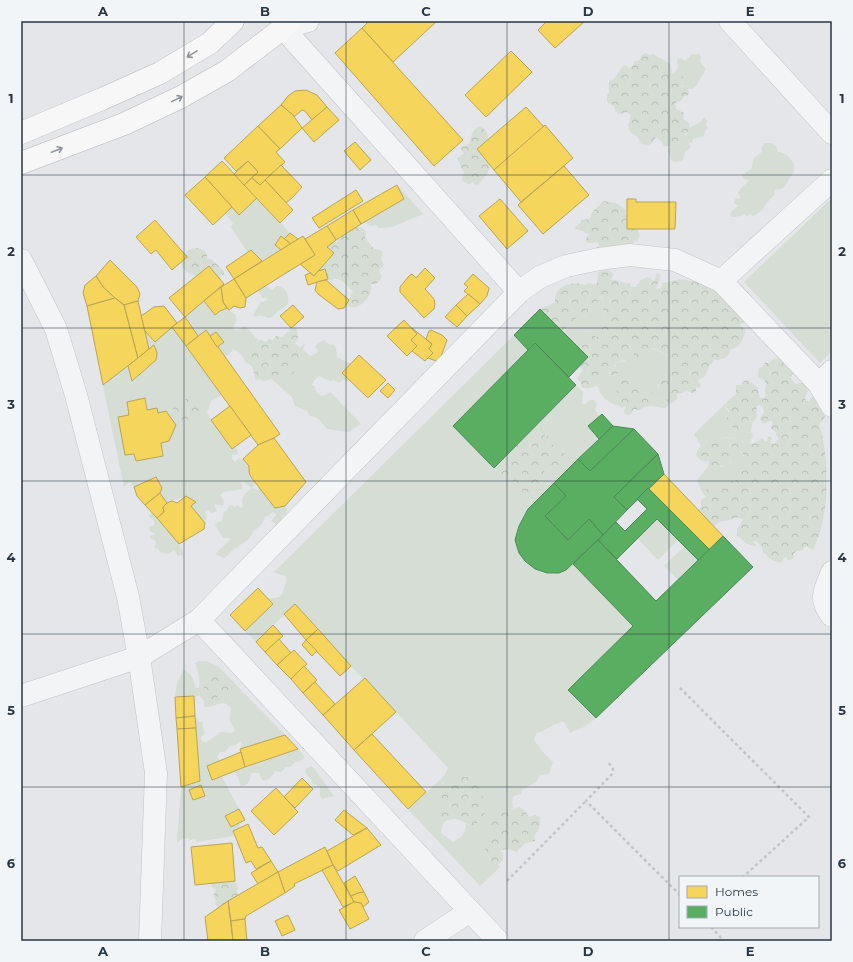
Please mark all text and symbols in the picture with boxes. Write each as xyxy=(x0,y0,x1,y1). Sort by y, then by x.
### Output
text: A xyxy=(97,3,109,19)
text: B xyxy=(260,3,270,19)
text: C xyxy=(421,3,431,19)
text: D xyxy=(583,3,594,19)
text: E xyxy=(746,3,755,19)
one-way arrow xyxy=(186,50,198,58)
text: 1 xyxy=(8,90,14,106)
text: 1 xyxy=(839,90,845,106)
one-way arrow xyxy=(171,95,183,102)
one-way arrow xyxy=(51,145,63,153)
text: 2 xyxy=(7,243,15,259)
text: 2 xyxy=(838,243,846,259)
text: 3 xyxy=(6,396,15,412)
text: 3 xyxy=(837,396,846,412)
text: 4 xyxy=(7,549,16,565)
text: 4 xyxy=(838,549,847,565)
text: 5 xyxy=(7,702,15,718)
text: 5 xyxy=(838,702,846,718)
text: 6 xyxy=(7,855,16,871)
text: 6 xyxy=(838,855,847,871)
legend xyxy=(679,876,819,928)
text: Homes xyxy=(715,884,758,899)
text: Public xyxy=(715,904,753,919)
text: A xyxy=(97,943,109,959)
text: B xyxy=(260,943,270,959)
text: C xyxy=(421,943,431,959)
text: D xyxy=(583,943,594,959)
text: E xyxy=(746,943,755,959)

